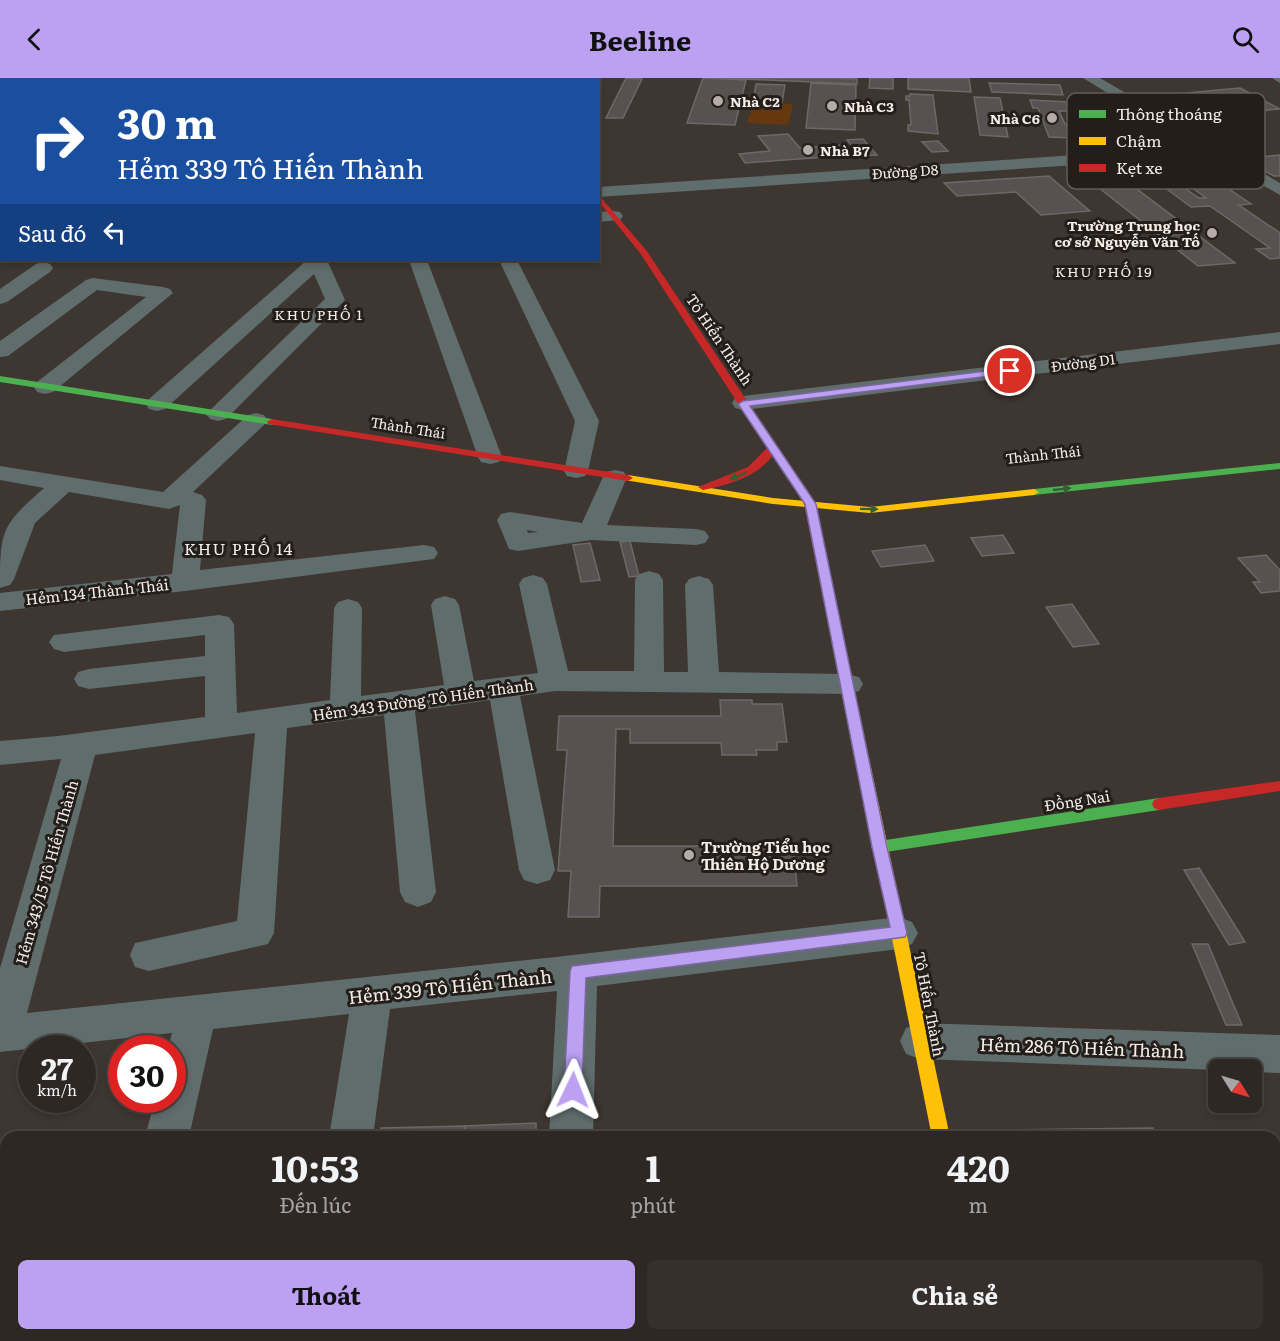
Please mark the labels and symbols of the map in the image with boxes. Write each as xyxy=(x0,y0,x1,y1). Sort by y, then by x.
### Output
place label: Nhà C2 xyxy=(730,91,780,111)
legend xyxy=(1067,93,1265,189)
marker: Nhà C2 xyxy=(711,94,725,108)
place label: Nhà C3 xyxy=(844,96,894,116)
marker: Nhà C3 xyxy=(825,99,839,113)
text: Thông thoáng xyxy=(1116,101,1222,125)
place label: Nhà C6 xyxy=(990,108,1040,128)
marker: Nhà C6 xyxy=(1045,111,1059,125)
text: Chậm xyxy=(1116,128,1162,152)
place label: Nhà B7 xyxy=(820,140,870,160)
marker: Nhà B7 xyxy=(801,143,815,157)
text: Kẹt xe xyxy=(1116,155,1163,179)
street label: Đường D8 xyxy=(871,159,939,183)
place label: Trường Trung học cơ sở Nguyễn Văn Tố xyxy=(1054,215,1200,251)
marker: Trường Trung học cơ sở Nguyễn Văn Tố xyxy=(1205,226,1219,240)
district label: KHU PHỐ 19 xyxy=(1055,261,1153,281)
street label: Tô Hiến Thành xyxy=(681,289,759,390)
district label: KHU PHỐ 1 xyxy=(274,304,364,324)
pin xyxy=(984,345,1035,396)
street label: Đường D1 xyxy=(1050,348,1117,376)
street label: Thành Thái xyxy=(369,411,447,443)
street label: Thành Thái xyxy=(1004,440,1082,468)
one-way arrow xyxy=(729,472,747,482)
one-way arrow xyxy=(1053,484,1072,494)
one-way arrow xyxy=(859,504,878,514)
district label: KHU PHỐ 14 xyxy=(184,536,294,560)
street label: Hẻm 134 Thành Thái xyxy=(24,572,170,610)
street label: Hẻm 343 Đường Tô Hiến Thành xyxy=(311,672,535,726)
street label: Hẻm 343/15 Tô Hiến Thành xyxy=(9,777,83,967)
street label: Đồng Nai xyxy=(1042,783,1112,817)
place label: Trường Tiểu học Thiên Hộ Dương xyxy=(701,835,830,875)
marker: Trường Tiểu học Thiên Hộ Dương xyxy=(682,848,696,862)
street label: Tô Hiến Thành xyxy=(909,950,951,1058)
street label: Hẻm 339 Tô Hiến Thành xyxy=(347,962,553,1010)
street label: Hẻm 286 Tô Hiến Thành xyxy=(979,1030,1185,1064)
speed limit sign: 30 xyxy=(108,1035,186,1113)
position arrow xyxy=(541,1058,605,1122)
north arrow xyxy=(1208,1059,1262,1113)

